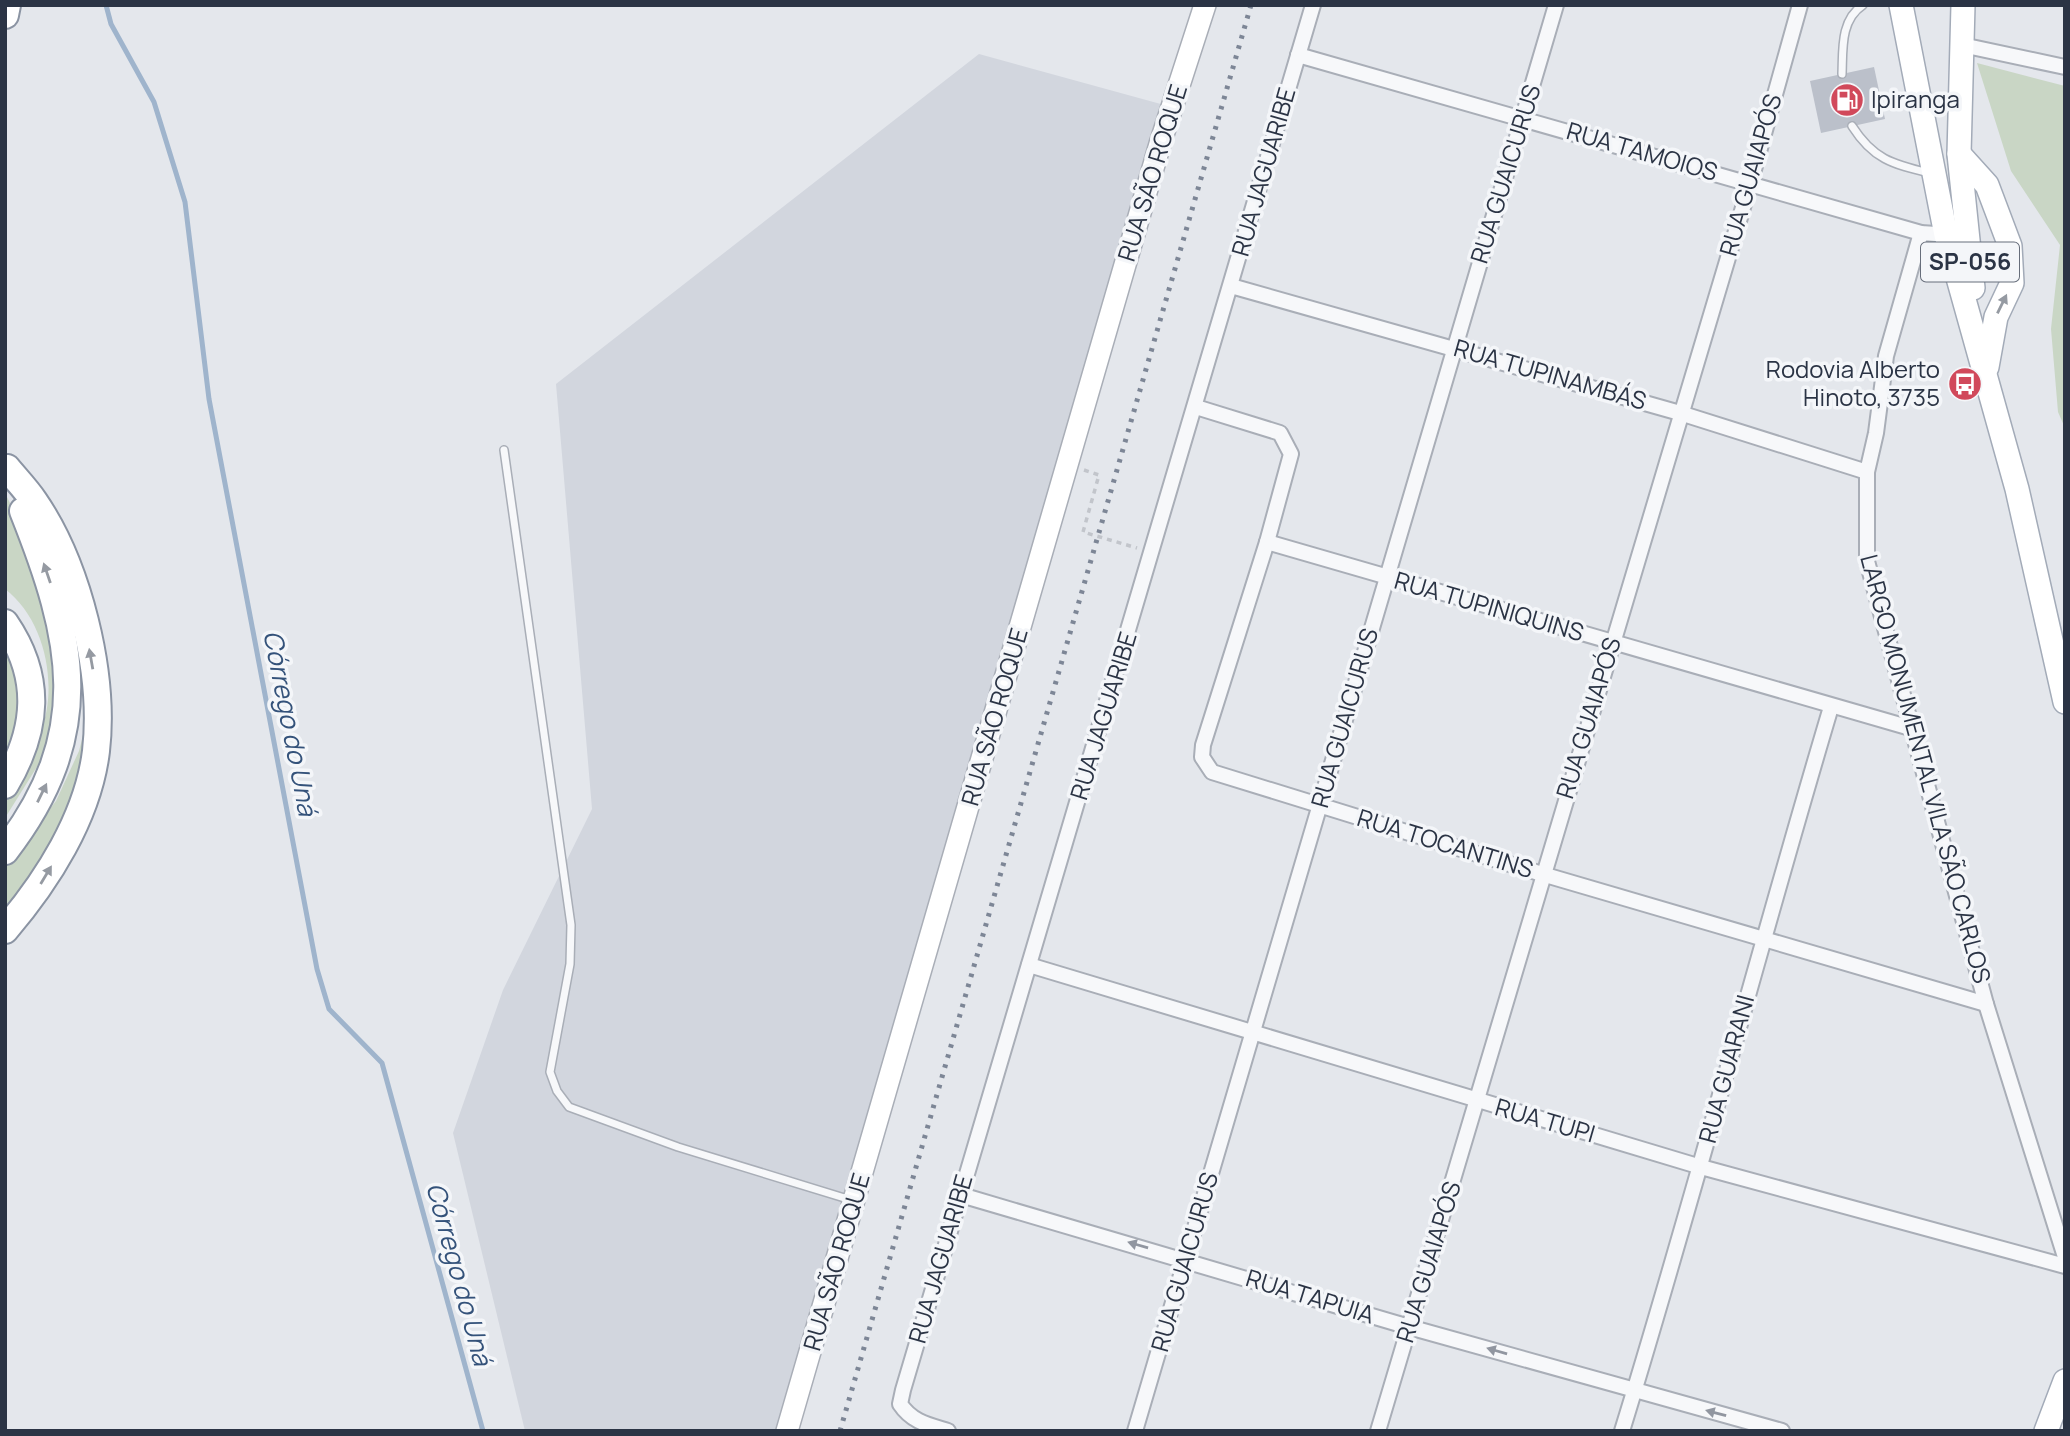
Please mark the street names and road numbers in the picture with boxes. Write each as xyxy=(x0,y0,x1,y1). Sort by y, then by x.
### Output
street label: RUA SÃO ROQUE xyxy=(1109,80,1194,265)
street label: RUA GUAICURUS xyxy=(1462,80,1547,267)
street label: RUA JAGUARIBE xyxy=(1223,83,1302,260)
street label: RUA GUAIAPÓS xyxy=(1711,90,1788,259)
street label: RUA TAMOIOS xyxy=(1563,113,1722,188)
road number: SP-056 xyxy=(1921,243,2019,282)
street label: RUA TUPINAMBÁS xyxy=(1450,330,1650,417)
street label: LARGO MONUMENTAL VILA SÃO CARLOS xyxy=(1853,551,2000,987)
street label: RUA TUPINIQUINS xyxy=(1391,563,1588,648)
street label: RUA SÃO ROQUE xyxy=(952,624,1035,809)
street label: RUA GUAICURUS xyxy=(1302,624,1385,811)
street label: RUA JAGUARIBE xyxy=(1061,628,1144,804)
street label: RUA GUAIAPÓS xyxy=(1547,633,1628,802)
street label: RUA TOCANTINS xyxy=(1353,800,1537,885)
street label: RUA GUARANI xyxy=(1690,991,1761,1146)
street label: RUA TUPI xyxy=(1492,1090,1599,1150)
street label: RUA GUAICURUS xyxy=(1142,1168,1225,1355)
street label: RUA SÃO ROQUE xyxy=(794,1169,877,1354)
street label: RUA JAGUARIBE xyxy=(900,1170,979,1347)
street label: RUA GUAIAPÓS xyxy=(1387,1177,1468,1346)
street label: RUA TAPUIA xyxy=(1242,1260,1379,1331)

